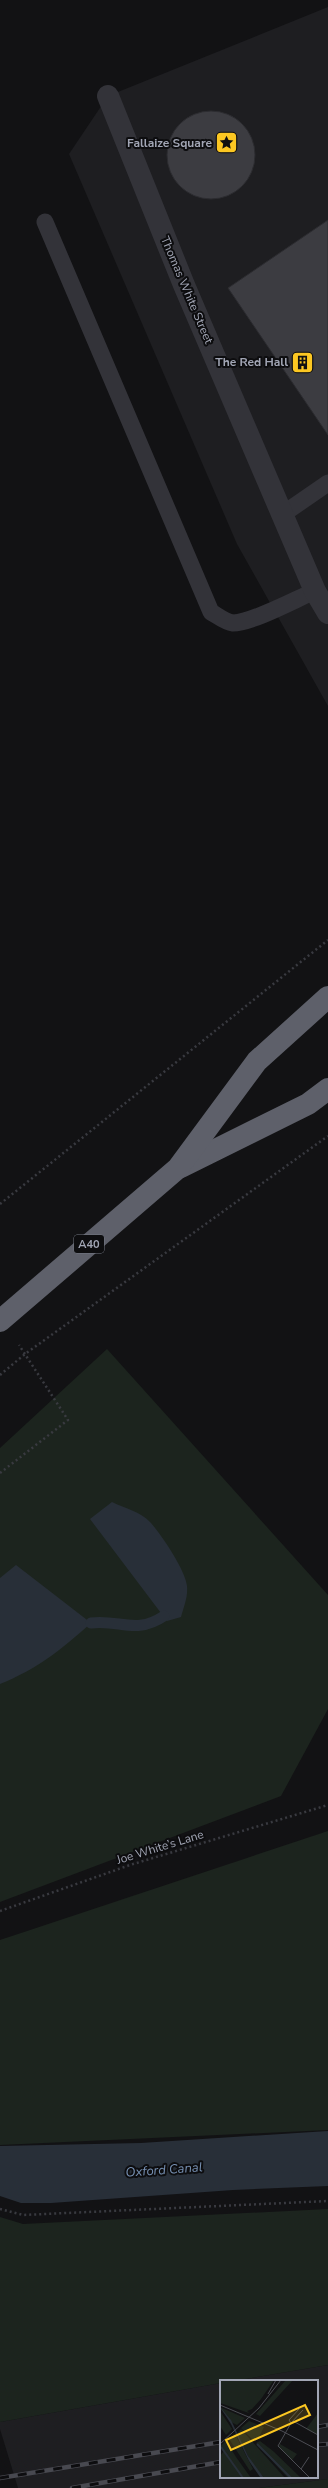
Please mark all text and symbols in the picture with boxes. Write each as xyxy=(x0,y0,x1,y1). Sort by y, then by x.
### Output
place icon: Fallaize Square xyxy=(214,130,240,156)
place label: Fallaize Square xyxy=(127,135,212,151)
street label: Thomas White Street xyxy=(157,234,217,347)
building icon: The Red Hall xyxy=(290,349,316,375)
place label: The Red Hall xyxy=(215,354,288,370)
road number: A40 xyxy=(74,1235,104,1253)
street label: Joe White’s Lane xyxy=(114,1826,206,1868)
water label: Oxford Canal xyxy=(125,2158,203,2182)
inset map xyxy=(220,2380,318,2478)

